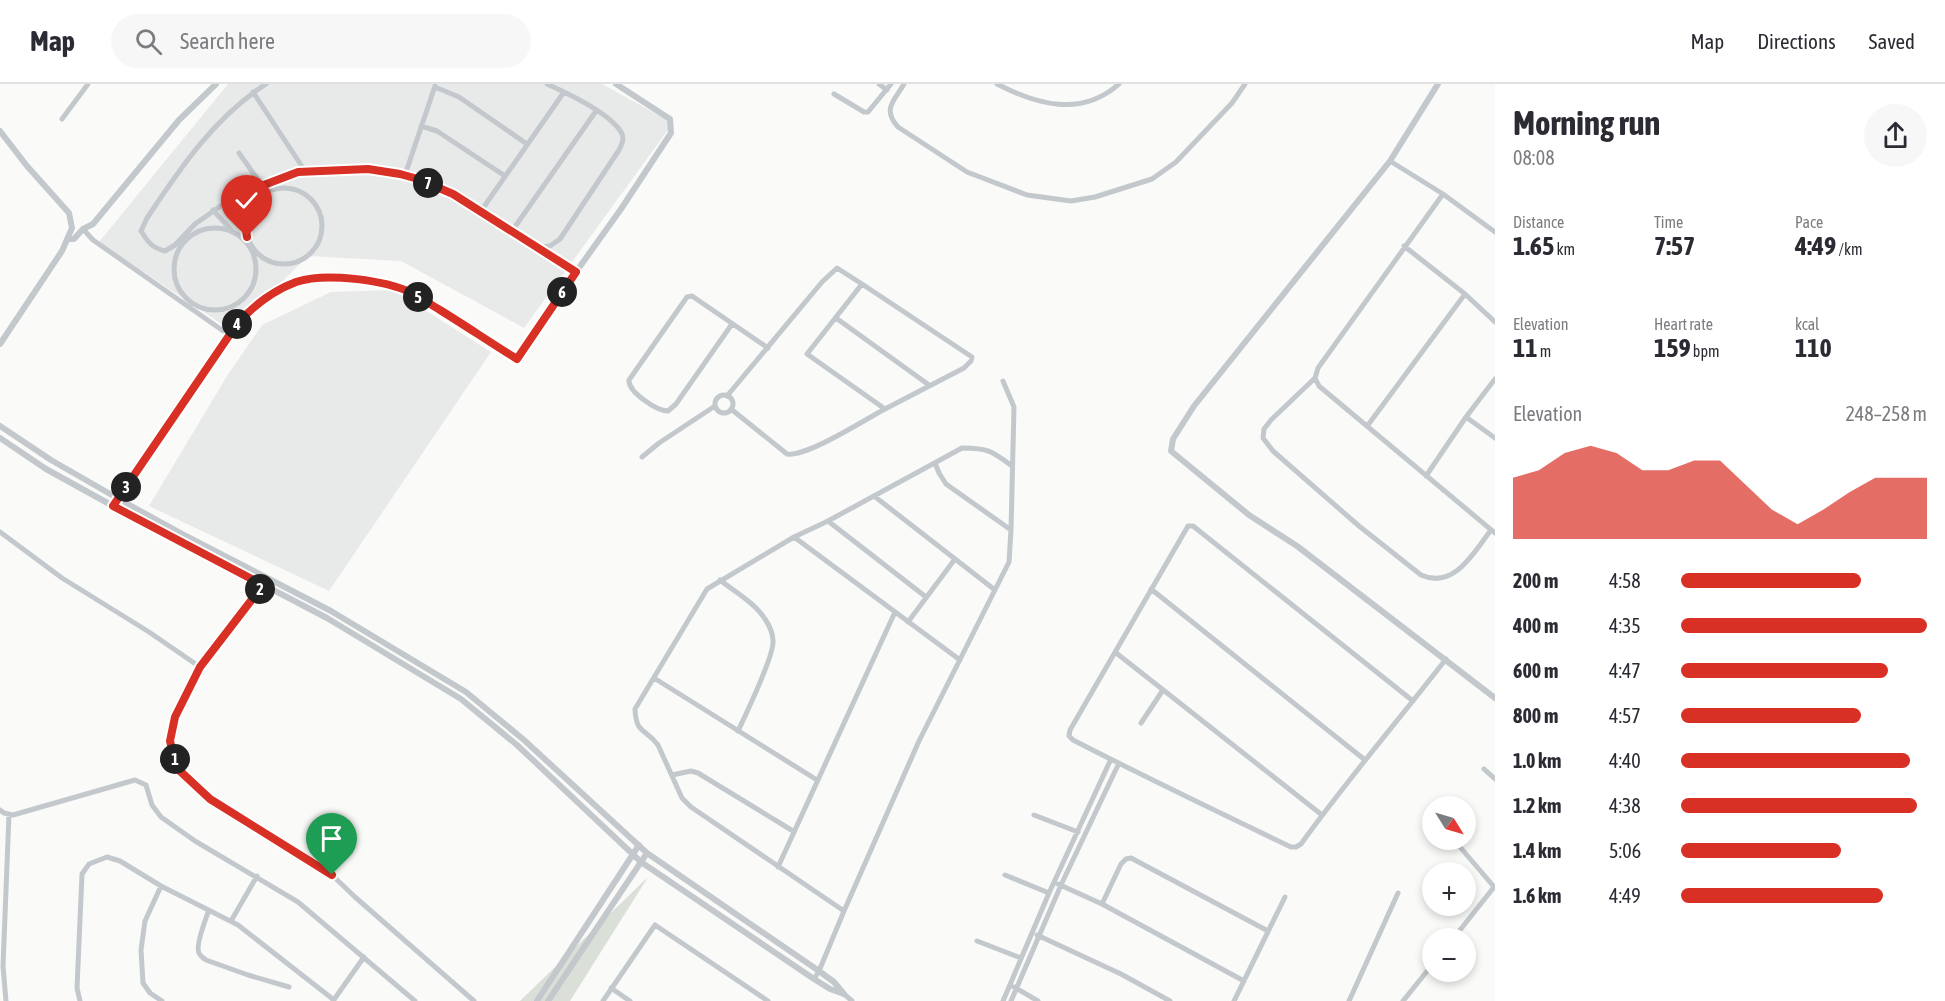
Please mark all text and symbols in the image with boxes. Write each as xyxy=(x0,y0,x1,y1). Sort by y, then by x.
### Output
search box xyxy=(111,14,531,68)
text: Map xyxy=(30,25,75,57)
icon: search xyxy=(132,25,165,58)
text: Search here xyxy=(180,28,275,54)
text: Map xyxy=(1690,29,1724,53)
text: Directions xyxy=(1757,29,1836,53)
text: Saved xyxy=(1869,29,1915,53)
text: Morning run xyxy=(1513,104,1660,142)
button: share xyxy=(1864,104,1927,167)
text: 08:08 xyxy=(1513,146,1555,169)
pin: 7 xyxy=(413,168,443,198)
text: 7 xyxy=(424,174,432,192)
pin xyxy=(221,175,272,237)
icon: check xyxy=(230,184,263,217)
text: Distance xyxy=(1513,213,1564,231)
text: Time xyxy=(1654,213,1683,231)
text: Pace xyxy=(1795,213,1823,231)
text: 1.65 xyxy=(1513,231,1554,261)
text: 7:57 xyxy=(1654,231,1695,261)
text: 4:49 xyxy=(1795,231,1836,261)
text: km xyxy=(1554,240,1575,258)
text: /km xyxy=(1836,240,1862,258)
pin: 6 xyxy=(547,277,577,307)
pin: 5 xyxy=(403,282,433,312)
text: 6 xyxy=(558,283,566,301)
text: 5 xyxy=(414,288,422,306)
pin: 4 xyxy=(222,309,252,339)
text: 4 xyxy=(233,315,241,333)
text: Elevation xyxy=(1513,315,1568,333)
text: Heart rate xyxy=(1654,315,1713,333)
text: kcal xyxy=(1795,315,1819,333)
text: 11 xyxy=(1513,333,1537,363)
text: 159 xyxy=(1654,333,1691,363)
text: 110 xyxy=(1795,333,1832,363)
text: m xyxy=(1537,342,1551,360)
text: bpm xyxy=(1691,342,1720,360)
text: Elevation xyxy=(1513,402,1582,425)
text: 248–258 m xyxy=(1845,402,1927,425)
pin: 3 xyxy=(111,472,141,502)
text: 3 xyxy=(122,478,130,496)
text: 200 m xyxy=(1513,569,1558,592)
text: 4:58 xyxy=(1609,569,1641,592)
pin: 2 xyxy=(245,574,275,604)
text: 2 xyxy=(256,580,264,598)
text: 400 m xyxy=(1513,614,1558,637)
text: 4:35 xyxy=(1609,614,1641,637)
text: 600 m xyxy=(1513,659,1558,682)
text: 4:47 xyxy=(1609,659,1641,682)
text: 800 m xyxy=(1513,704,1558,727)
text: 4:57 xyxy=(1609,704,1641,727)
pin: 1 xyxy=(160,744,190,774)
text: 1.0 km xyxy=(1513,749,1561,772)
text: 4:40 xyxy=(1609,749,1641,772)
text: 1 xyxy=(171,750,179,768)
text: 1.2 km xyxy=(1513,794,1561,817)
text: 4:38 xyxy=(1609,794,1641,817)
north arrow xyxy=(1422,796,1476,850)
map controls xyxy=(1422,796,1476,982)
pin xyxy=(306,813,357,875)
icon: arrive xyxy=(315,822,348,855)
text: 1.4 km xyxy=(1513,839,1561,862)
text: 5:06 xyxy=(1609,839,1641,862)
button: + xyxy=(1422,862,1476,916)
text: 1.6 km xyxy=(1513,884,1561,907)
text: 4:49 xyxy=(1609,884,1641,907)
button: − xyxy=(1422,928,1476,982)

